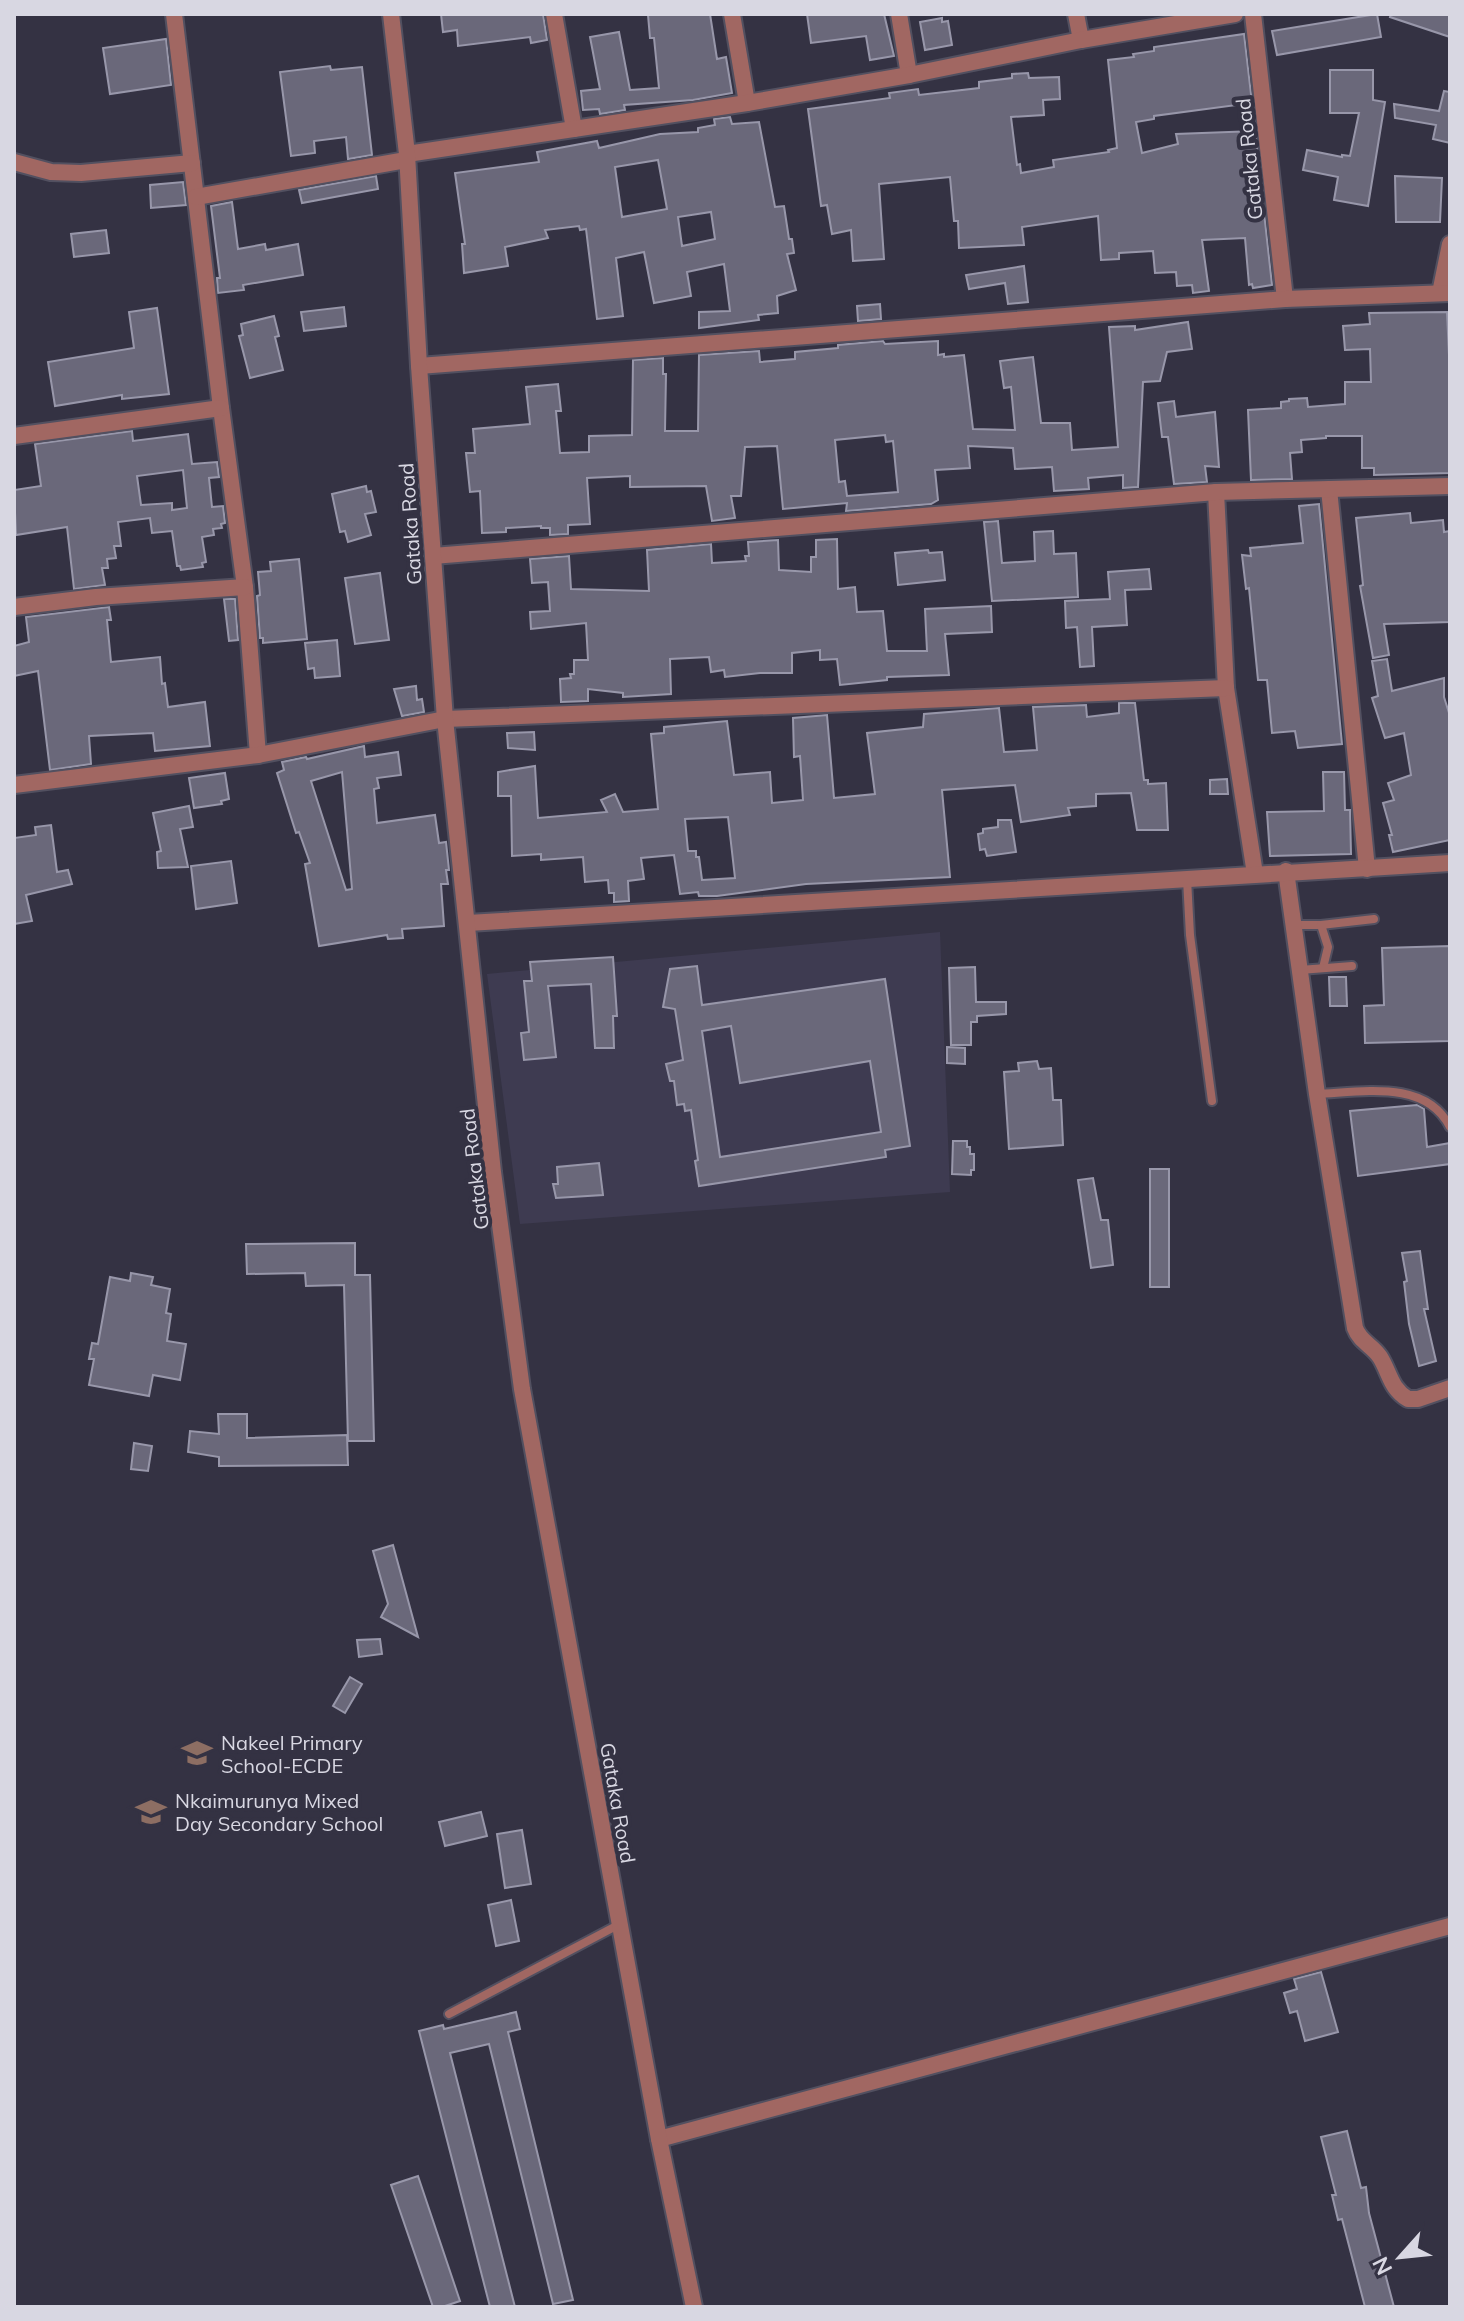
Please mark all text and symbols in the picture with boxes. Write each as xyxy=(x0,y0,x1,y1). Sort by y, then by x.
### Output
street label: Gataka Road xyxy=(1230,97,1268,221)
street label: Gataka Road xyxy=(393,462,427,586)
street label: Gataka Road xyxy=(454,1107,494,1231)
place label: Nakeel Primary School-ECDE xyxy=(221,1730,363,1778)
school or university icon: Nakeel Primary School-ECDE xyxy=(180,1736,214,1770)
street label: Gataka Road xyxy=(595,1741,641,1865)
place label: Nkaimurunya Mixed Day Secondary School xyxy=(175,1788,383,1836)
school or university icon: Nkaimurunya Mixed Day Secondary School xyxy=(134,1795,168,1829)
north arrow xyxy=(1360,2217,1440,2297)
text: N xyxy=(1366,2252,1398,2280)

